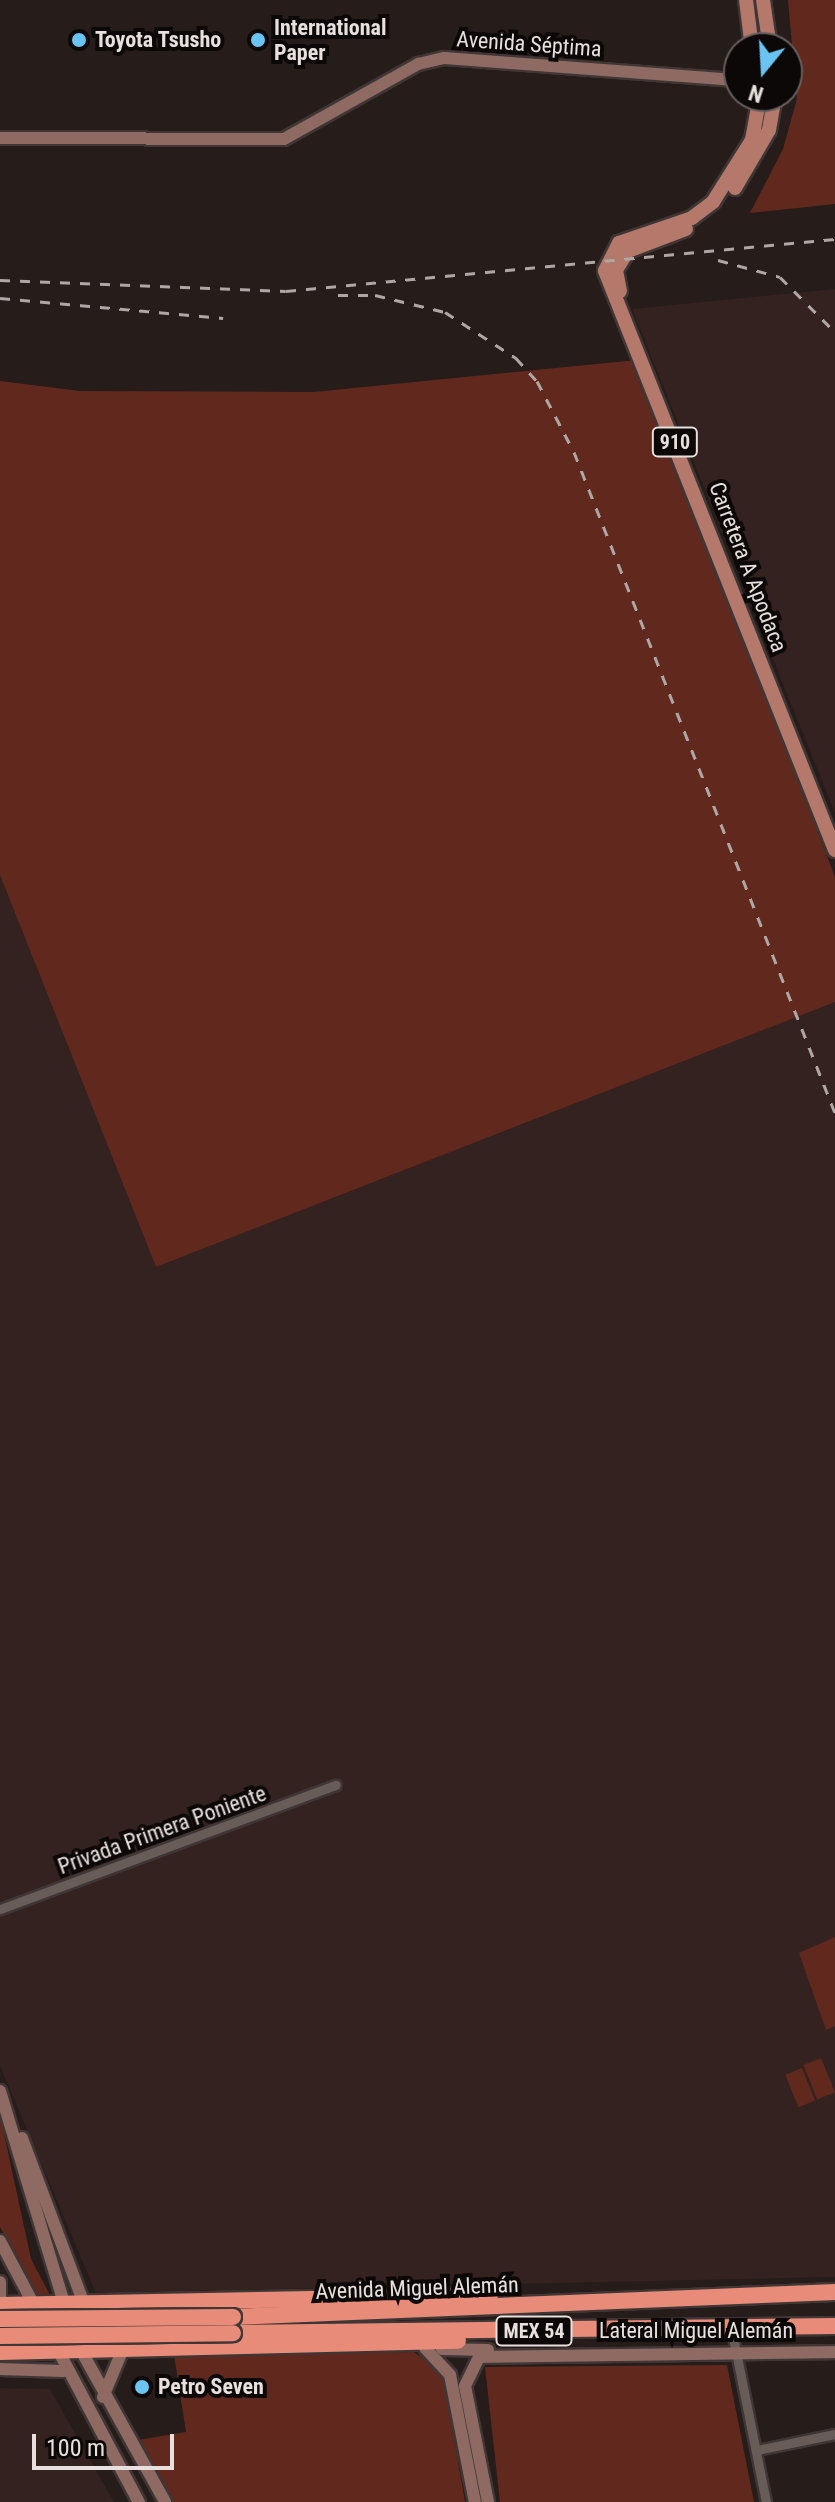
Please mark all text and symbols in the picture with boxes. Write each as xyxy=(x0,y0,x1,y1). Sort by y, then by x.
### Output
place label: International Paper xyxy=(274,14,386,66)
street label: Avenida Séptima xyxy=(456,26,602,62)
place label: Toyota Tsusho xyxy=(95,27,222,53)
marker: Toyota Tsusho xyxy=(70,31,88,49)
marker: International Paper xyxy=(249,31,267,49)
north arrow xyxy=(723,32,803,112)
text: N xyxy=(746,79,766,107)
road number: 910 xyxy=(651,426,699,458)
street label: Carretera A Apodaca xyxy=(703,478,793,656)
street label: Privada Primera Poniente xyxy=(54,1780,270,1880)
street label: Avenida Miguel Alemán xyxy=(315,2271,519,2305)
road number: MEX 54 xyxy=(494,2315,574,2347)
street label: Lateral Miguel Alemán xyxy=(599,2318,793,2344)
place label: Petro Seven xyxy=(158,2374,264,2400)
marker: Petro Seven xyxy=(133,2378,151,2396)
scale bar xyxy=(36,2418,178,2468)
text: 100 m xyxy=(46,2434,105,2462)

